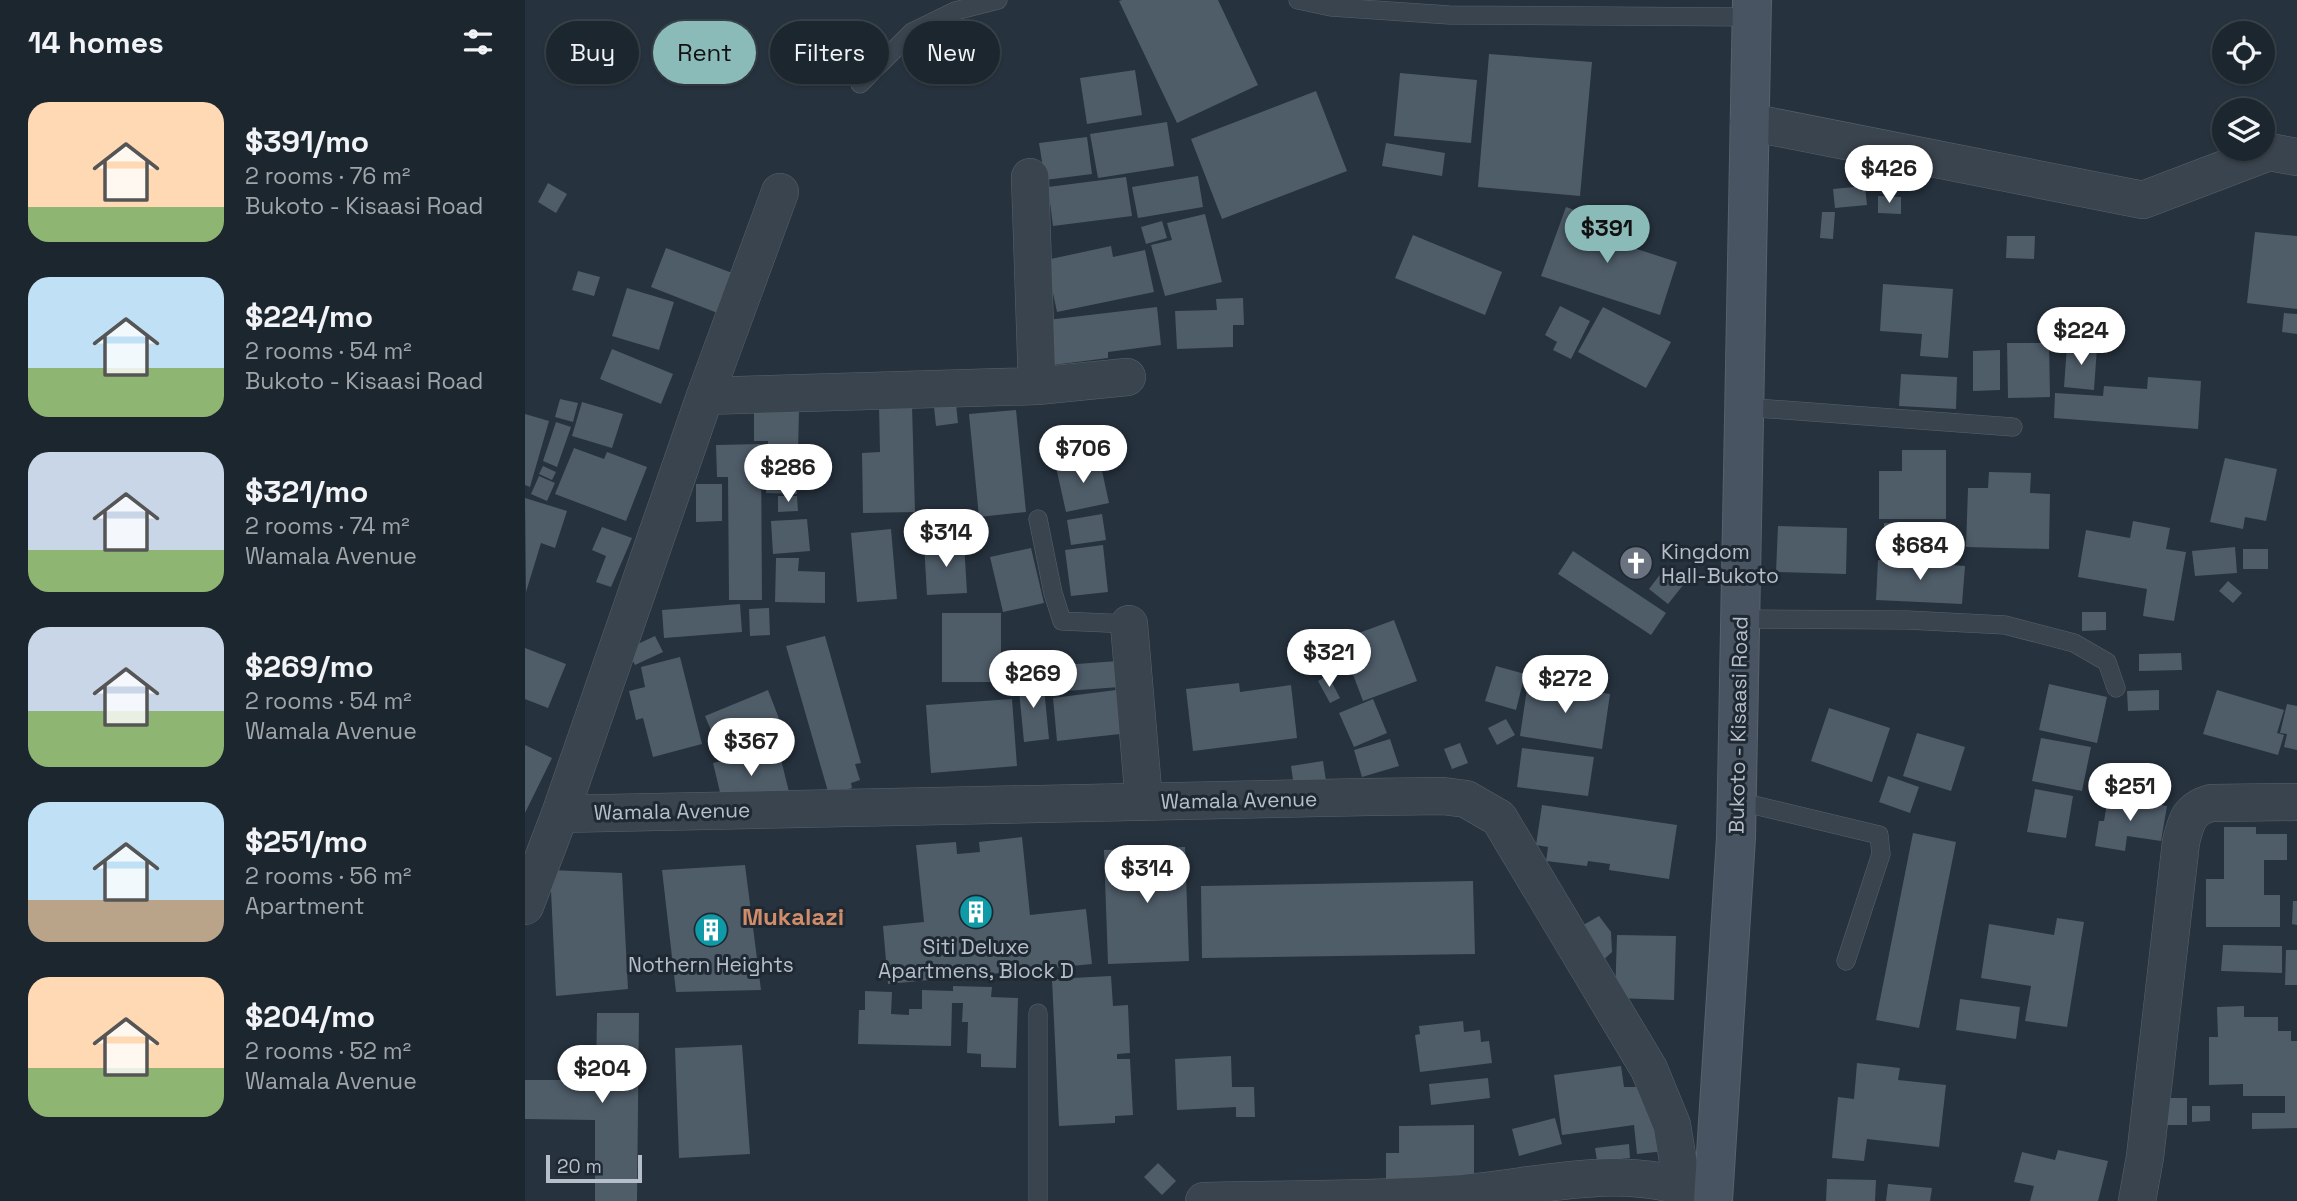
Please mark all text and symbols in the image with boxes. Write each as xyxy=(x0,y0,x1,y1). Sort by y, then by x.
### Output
chip: Buy xyxy=(546,21,639,84)
chip: Rent xyxy=(653,21,756,84)
chip: Filters xyxy=(770,21,889,84)
chip: New xyxy=(903,21,1000,84)
map controls xyxy=(2212,21,2275,161)
button: locate xyxy=(2212,21,2275,84)
text: 14 homes xyxy=(28,23,164,62)
icon: filters xyxy=(459,23,497,61)
button: layers xyxy=(2212,98,2275,161)
text: $391/mo xyxy=(245,122,369,161)
icon: home xyxy=(84,130,168,214)
pin: $426 xyxy=(1848,146,1930,205)
text: $426 xyxy=(1861,153,1917,183)
text: 2 rooms · 76 m² xyxy=(245,161,410,191)
text: Bukoto - Kisaasi Road xyxy=(245,191,483,221)
pin: $391 xyxy=(1566,205,1648,265)
text: $391 xyxy=(1581,213,1633,243)
text: $224/mo xyxy=(245,297,373,336)
icon: home xyxy=(84,305,168,389)
pin: $224 xyxy=(2040,308,2122,367)
text: $224 xyxy=(2053,315,2109,345)
text: 2 rooms · 54 m² xyxy=(245,336,412,366)
text: Bukoto - Kisaasi Road xyxy=(245,366,483,396)
pin: $706 xyxy=(1042,426,1124,485)
text: $706 xyxy=(1055,433,1111,463)
pin: $286 xyxy=(747,444,829,504)
text: $286 xyxy=(760,452,816,482)
text: $321/mo xyxy=(245,472,368,511)
icon: home xyxy=(84,480,168,564)
pin: $314 xyxy=(905,510,987,569)
text: 2 rooms · 74 m² xyxy=(245,511,410,541)
text: $314 xyxy=(920,517,972,547)
pin: $684 xyxy=(1879,522,1961,582)
text: $684 xyxy=(1892,530,1948,560)
place label: Kingdom Hall-Bukoto xyxy=(1661,538,1779,589)
text: Wamala Avenue xyxy=(245,541,417,571)
church icon: Kingdom Hall-Bukoto xyxy=(1617,544,1655,582)
street label: Bukoto - Kisaasi Road xyxy=(1723,616,1753,834)
pin: $321 xyxy=(1288,630,1370,689)
text: $321 xyxy=(1303,637,1355,667)
text: $269/mo xyxy=(245,647,374,686)
pin: $269 xyxy=(992,650,1074,710)
icon: home xyxy=(84,655,168,739)
pin: $272 xyxy=(1524,656,1606,715)
text: $269 xyxy=(1005,658,1061,688)
text: $272 xyxy=(1538,663,1592,693)
text: 2 rooms · 54 m² xyxy=(245,686,412,716)
text: Wamala Avenue xyxy=(245,716,417,746)
pin: $367 xyxy=(710,718,792,778)
text: $367 xyxy=(724,726,778,756)
pin: $251 xyxy=(2089,764,2171,823)
text: $251 xyxy=(2104,771,2156,801)
street label: Wamala Avenue xyxy=(1160,785,1318,815)
street label: Wamala Avenue xyxy=(593,796,751,826)
text: $251/mo xyxy=(245,822,368,861)
icon: home xyxy=(84,830,168,914)
pin: $314 xyxy=(1106,846,1188,905)
text: $314 xyxy=(1121,853,1173,883)
text: 2 rooms · 56 m² xyxy=(245,861,411,891)
text: Apartment xyxy=(245,891,365,921)
building icon: Siti Deluxe Apartmens, Block D xyxy=(957,893,995,931)
district label: Mukalazi xyxy=(742,901,844,932)
building icon: Nothern Heights xyxy=(692,911,730,949)
place label: Siti Deluxe Apartmens, Block D xyxy=(878,933,1074,984)
place label: Nothern Heights xyxy=(628,951,794,978)
text: $204/mo xyxy=(245,997,375,1036)
icon: home xyxy=(84,1005,168,1089)
text: 2 rooms · 52 m² xyxy=(245,1036,411,1066)
pin: $204 xyxy=(561,1046,643,1105)
text: $204 xyxy=(573,1053,631,1083)
text: Wamala Avenue xyxy=(245,1066,417,1096)
scale bar xyxy=(546,1152,642,1184)
text: 20 m xyxy=(557,1154,602,1179)

